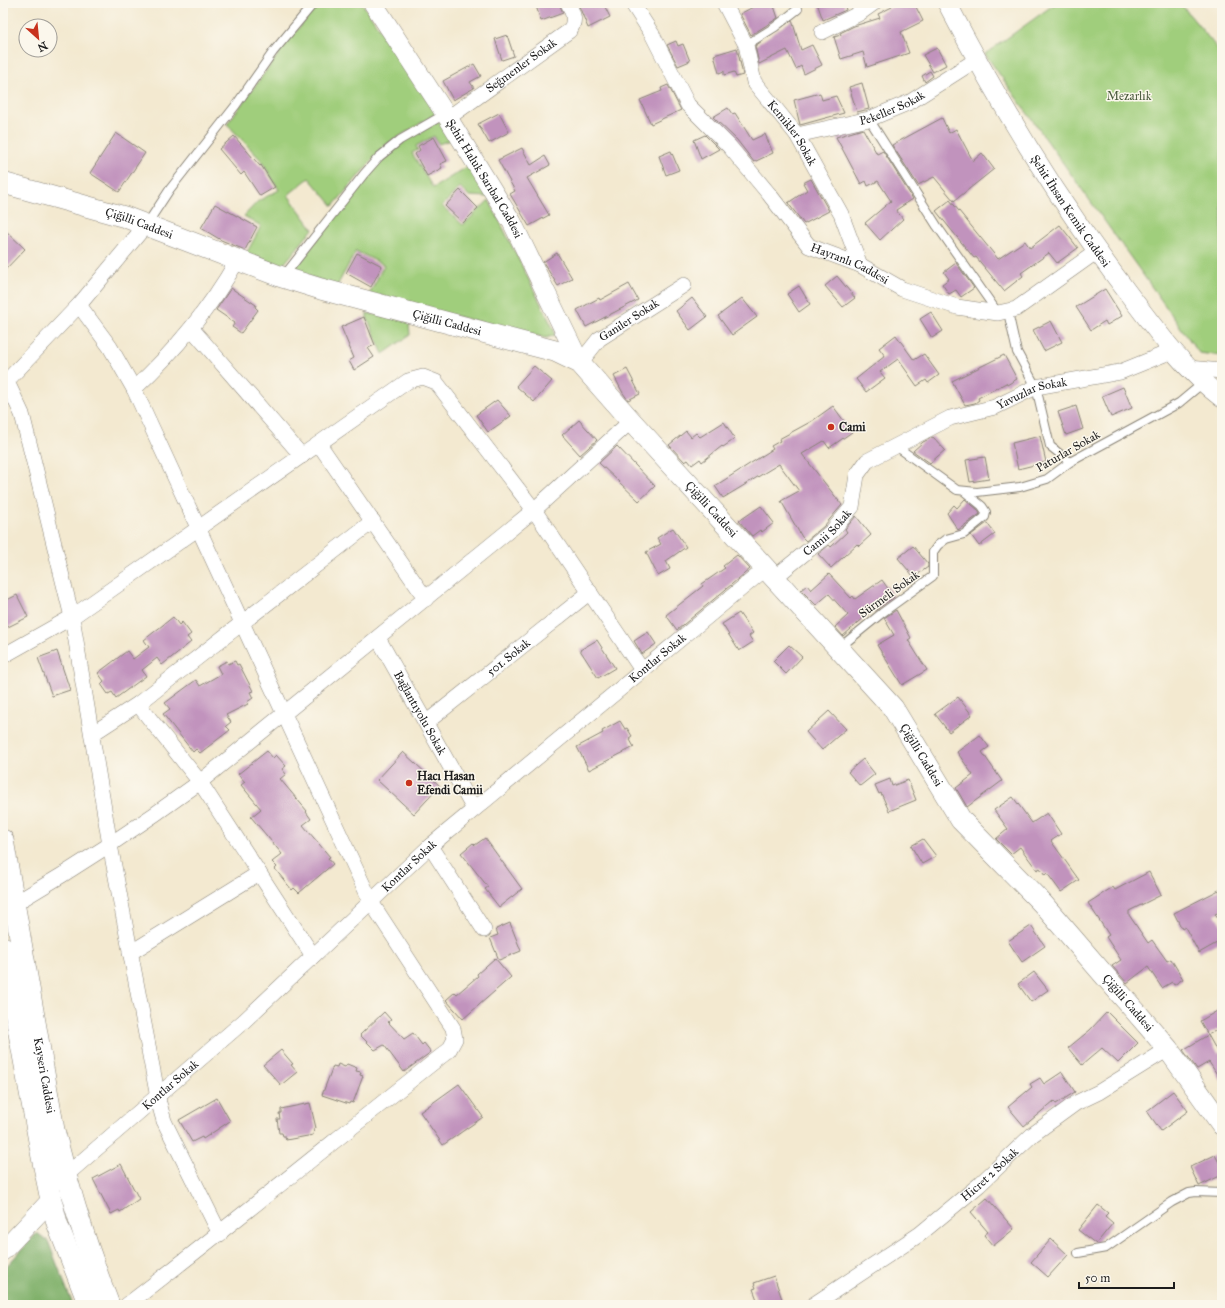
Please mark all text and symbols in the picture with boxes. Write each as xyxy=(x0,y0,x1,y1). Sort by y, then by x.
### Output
north arrow xyxy=(18,18,58,58)
street label: Seğmenler Sokak xyxy=(483,35,559,96)
text: N xyxy=(35,39,49,55)
street label: Pekeller Sokak xyxy=(858,87,927,128)
park label: Mezarlık xyxy=(1107,89,1152,103)
street label: Kemikler Sokak xyxy=(764,97,820,168)
street label: Şehit Haluk Sarıbal Caddesi xyxy=(443,116,526,241)
street label: Şehit İhsan Kemik Caddesi xyxy=(1028,152,1114,270)
street label: Çiğilli Caddesi xyxy=(104,205,176,242)
street label: Hayranlı Caddesi xyxy=(809,240,892,287)
street label: Ganiler Sokak xyxy=(596,296,662,344)
street label: Çiğilli Caddesi xyxy=(411,307,484,339)
street label: Yavuzlar Sokak xyxy=(994,375,1068,412)
place label: Cami xyxy=(839,420,866,434)
marker: Cami xyxy=(826,422,836,432)
street label: Paturlar Sokak xyxy=(1034,427,1103,475)
street label: Çiğilli Caddesi xyxy=(682,478,741,541)
street label: Camii Sokak xyxy=(800,506,854,559)
street label: Sürmeli Sokak xyxy=(856,567,922,621)
street label: Kontlar Sokak xyxy=(626,630,689,686)
street label: 501. Sokak xyxy=(484,635,533,679)
street label: Bağlantıyolu Sokak xyxy=(391,669,449,758)
street label: Çiğilli Caddesi xyxy=(897,721,946,789)
place label: Hacı Hasan Efendi Camii xyxy=(417,769,484,797)
marker: Hacı Hasan Efendi Camii xyxy=(404,778,414,788)
street label: Kontlar Sokak xyxy=(379,837,439,895)
street label: Çiğilli Caddesi xyxy=(1100,971,1157,1035)
street label: Kayseri Caddesi xyxy=(31,1036,58,1115)
street label: Kontlar Sokak xyxy=(139,1056,202,1113)
street label: Hicret 2 Sokak xyxy=(958,1144,1021,1204)
scale bar xyxy=(1079,1264,1174,1290)
text: 50 m xyxy=(1085,1271,1110,1285)

